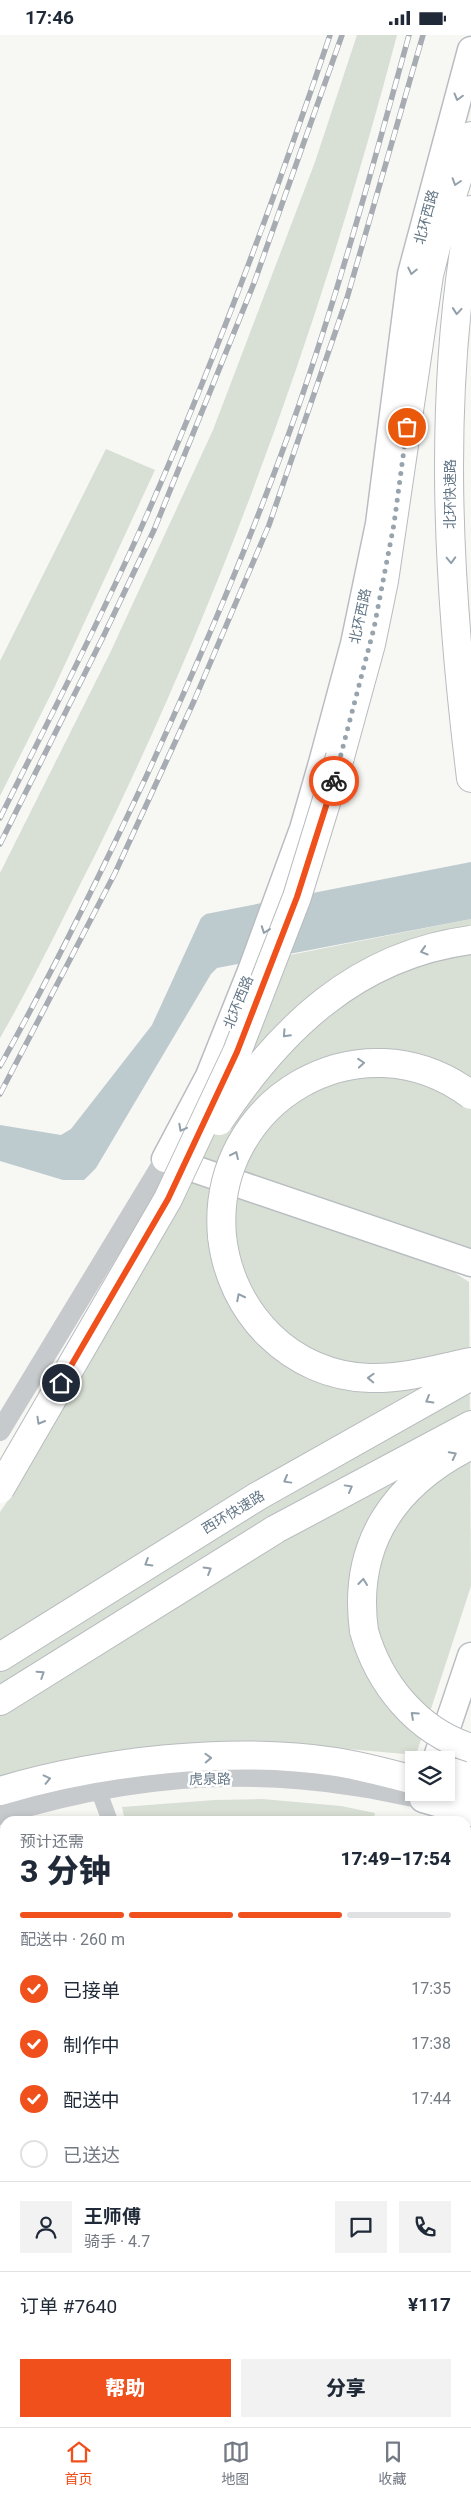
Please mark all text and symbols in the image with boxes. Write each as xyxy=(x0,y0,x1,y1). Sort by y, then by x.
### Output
text: 17:46 xyxy=(25,6,74,29)
one-way arrow xyxy=(454,92,464,100)
one-way arrow xyxy=(452,178,462,186)
street label: 北环西路 xyxy=(411,188,441,246)
one-way arrow xyxy=(407,266,418,275)
one-way arrow xyxy=(452,307,463,315)
pin xyxy=(386,406,428,448)
icon: bag xyxy=(393,413,421,441)
street label: 北环快速路 xyxy=(442,459,458,529)
one-way arrow xyxy=(445,557,456,565)
street label: 北环西路 xyxy=(346,587,374,645)
courier xyxy=(309,756,359,806)
icon: bike xyxy=(320,767,348,795)
one-way arrow xyxy=(261,925,271,933)
one-way arrow xyxy=(420,946,428,956)
street label: 北环西路 xyxy=(220,973,256,1031)
one-way arrow xyxy=(283,1029,292,1038)
one-way arrow xyxy=(357,1058,365,1069)
one-way arrow xyxy=(178,1122,188,1131)
one-way arrow xyxy=(229,1151,239,1160)
one-way arrow xyxy=(236,1293,246,1302)
pin xyxy=(40,1362,82,1404)
icon: home xyxy=(47,1369,75,1397)
one-way arrow xyxy=(367,1373,375,1383)
one-way arrow xyxy=(425,1394,434,1404)
one-way arrow xyxy=(36,1415,46,1424)
one-way arrow xyxy=(448,1451,457,1461)
one-way arrow xyxy=(283,1473,292,1483)
one-way arrow xyxy=(344,1485,353,1495)
street label: 西环快速路 xyxy=(199,1487,267,1537)
one-way arrow xyxy=(144,1557,153,1567)
one-way arrow xyxy=(203,1566,212,1576)
one-way arrow xyxy=(357,1578,368,1586)
one-way arrow xyxy=(35,1671,44,1680)
one-way arrow xyxy=(411,1711,420,1720)
map controls xyxy=(405,1751,455,1801)
button: layers xyxy=(405,1751,455,1801)
one-way arrow xyxy=(204,1753,212,1763)
street label: 虎泉路 xyxy=(189,1771,231,1787)
one-way arrow xyxy=(43,1774,52,1785)
text: 预计还需 xyxy=(20,1832,84,1851)
text: 17:49–17:54 xyxy=(340,1847,451,1870)
text: 3 分钟 xyxy=(20,1852,110,1890)
text: 配送中 · 260 m xyxy=(20,1930,125,1949)
icon: check xyxy=(20,1975,48,2003)
text: 已接单 xyxy=(63,1979,120,2002)
text: 17:35 xyxy=(411,1979,451,1998)
icon: check xyxy=(20,2030,48,2058)
text: 制作中 xyxy=(63,2034,120,2057)
text: 17:38 xyxy=(411,2034,451,2053)
icon: check xyxy=(20,2085,48,2113)
text: 配送中 xyxy=(63,2089,120,2112)
text: 17:44 xyxy=(411,2089,451,2108)
text: 已送达 xyxy=(63,2144,120,2167)
button: person xyxy=(20,2201,72,2253)
button: chat xyxy=(335,2201,387,2253)
button: phone xyxy=(399,2201,451,2253)
text: 王师傅 xyxy=(84,2205,141,2228)
text: 骑手 · 4.7 xyxy=(84,2232,150,2251)
text: ¥117 xyxy=(408,2293,451,2316)
text: 订单 #7640 xyxy=(20,2295,117,2318)
button: 帮助 xyxy=(20,2359,231,2417)
button: 分享 xyxy=(241,2359,451,2417)
tab: 首页 xyxy=(65,2438,93,2488)
tab: 地图 xyxy=(222,2438,250,2488)
tab: 收藏 xyxy=(379,2438,407,2488)

